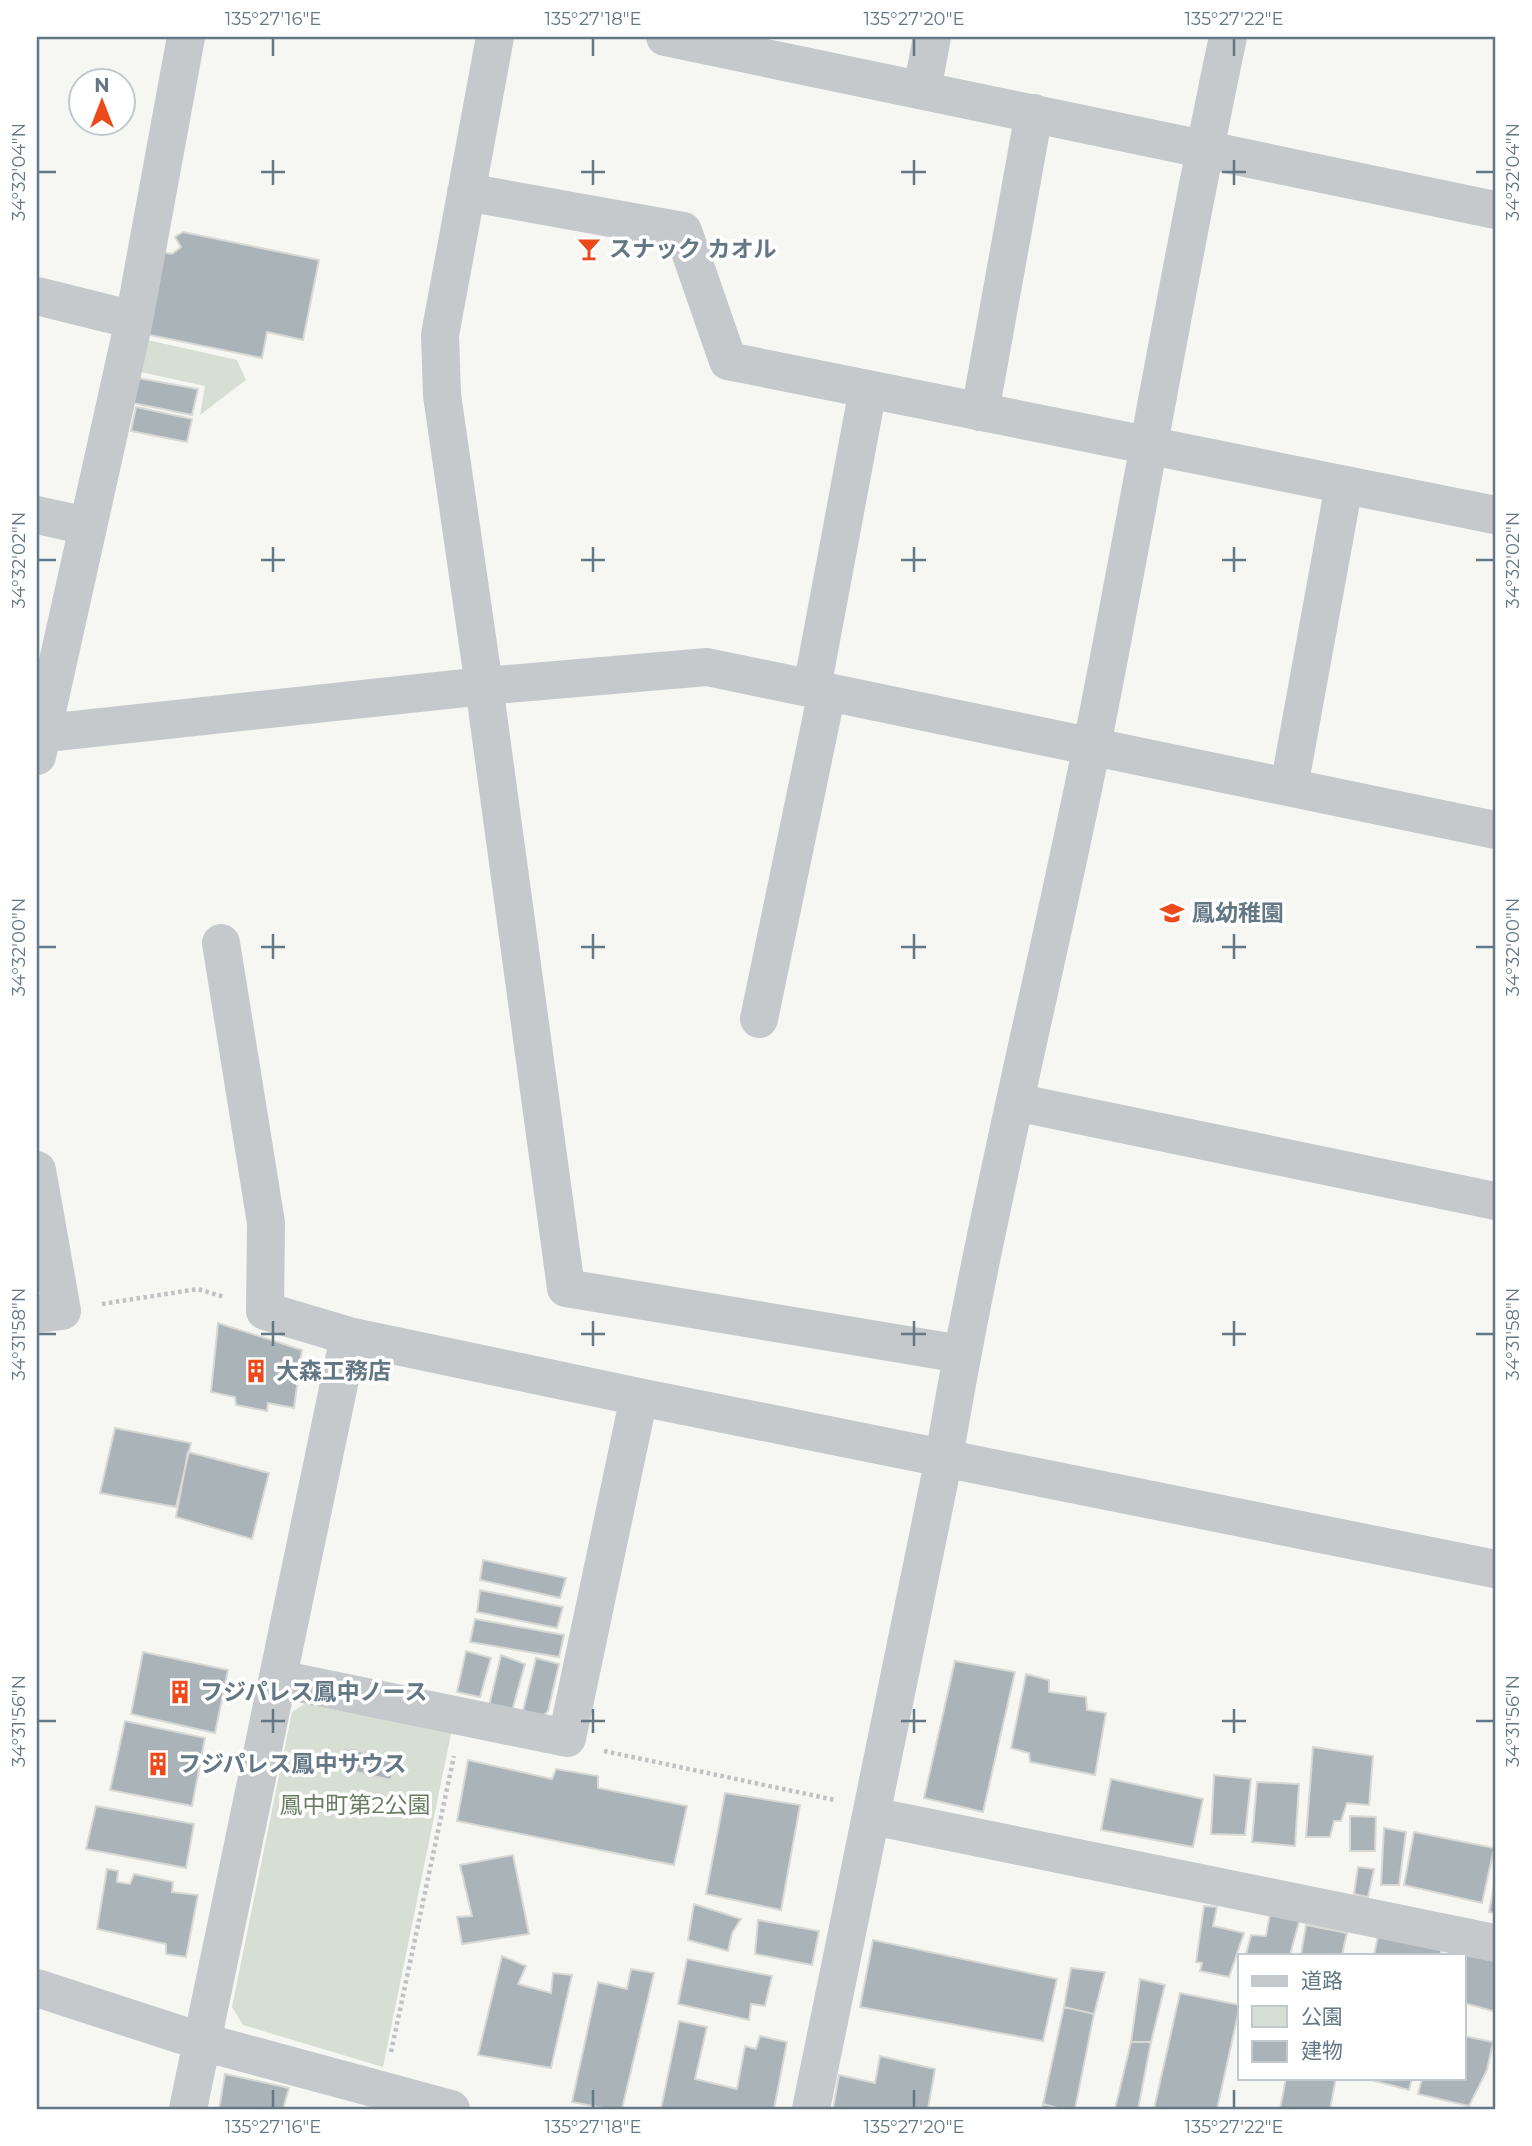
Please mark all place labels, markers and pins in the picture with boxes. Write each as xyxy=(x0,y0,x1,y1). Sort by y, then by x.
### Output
bar icon: スナック カオル xyxy=(575,235,603,263)
place label: スナック カオル xyxy=(609,235,777,263)
school or university icon: 鳳幼稚園 xyxy=(1158,899,1186,927)
place label: 鳳幼稚園 xyxy=(1192,899,1284,927)
building icon: 大森工務店 xyxy=(242,1357,270,1385)
place label: 大森工務店 xyxy=(276,1357,391,1385)
building icon: フジパレス鳳中ノース xyxy=(166,1678,194,1706)
place label: フジパレス鳳中ノース xyxy=(200,1678,427,1706)
building icon: フジパレス鳳中サウス xyxy=(144,1750,172,1778)
place label: フジパレス鳳中サウス xyxy=(178,1750,407,1778)

